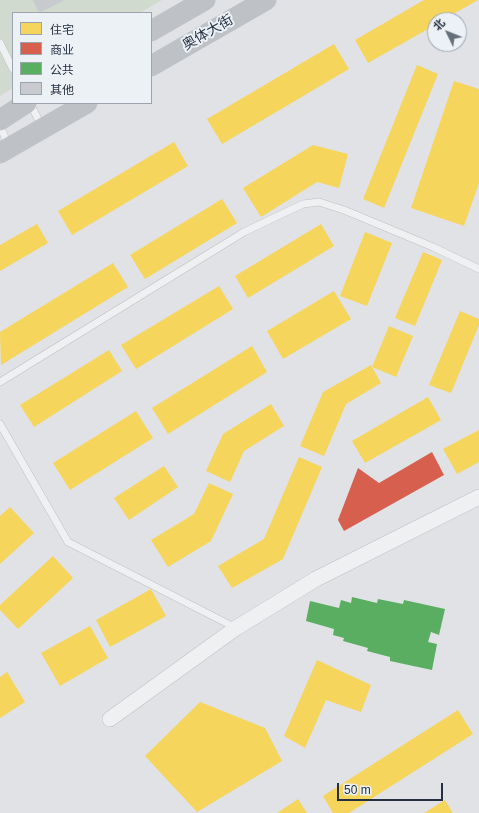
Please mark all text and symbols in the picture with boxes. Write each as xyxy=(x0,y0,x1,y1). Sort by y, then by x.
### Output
legend xyxy=(12,12,152,104)
street label: 奥体大街 xyxy=(180,12,236,54)
north arrow xyxy=(427,12,467,52)
text: 北 xyxy=(431,16,447,33)
text: 住宅 xyxy=(50,23,74,37)
text: 商业 xyxy=(50,43,74,57)
text: 公共 xyxy=(50,63,74,77)
text: 其他 xyxy=(50,83,74,97)
scale bar xyxy=(339,775,445,801)
text: 50 m xyxy=(344,783,371,797)

